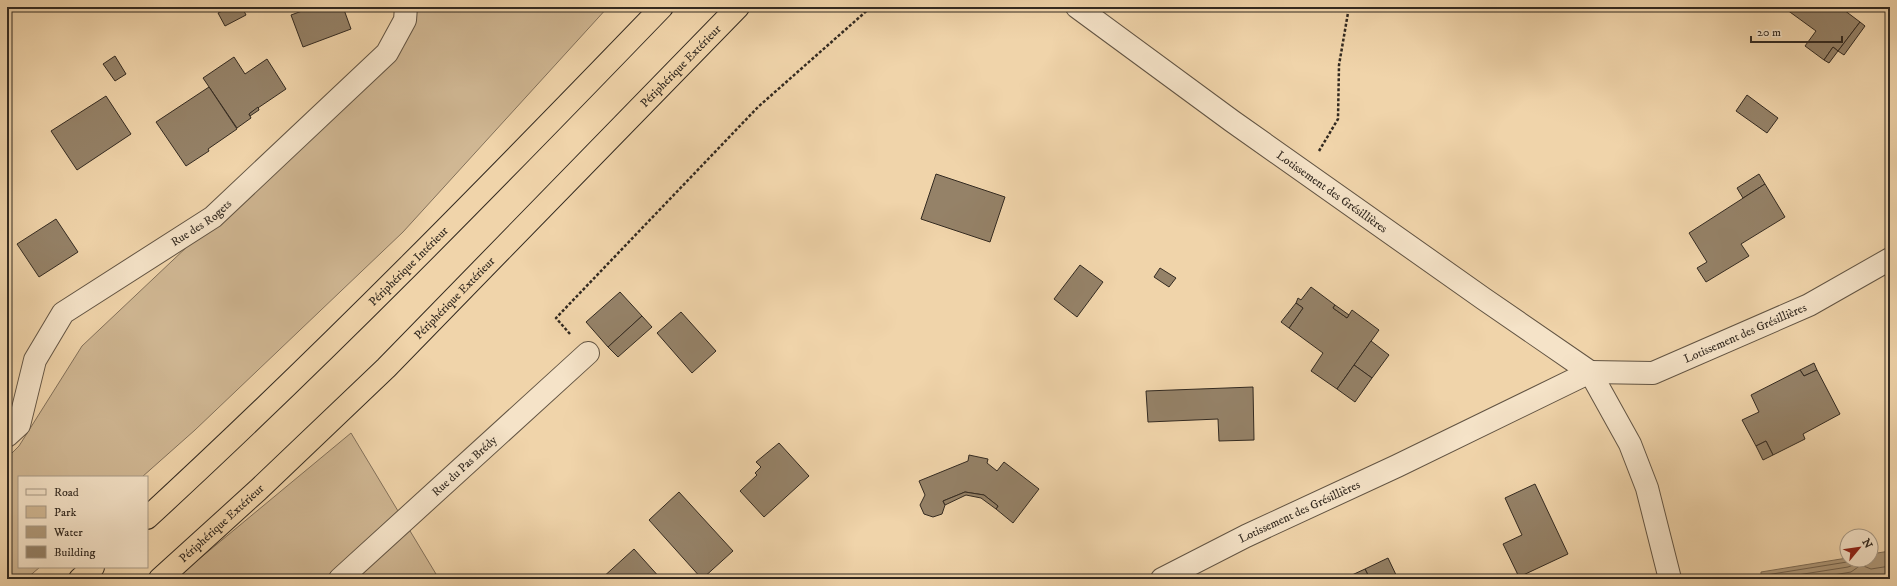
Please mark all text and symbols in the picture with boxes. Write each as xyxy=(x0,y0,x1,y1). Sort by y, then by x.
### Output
scale bar xyxy=(1751,18,1842,44)
street label: Périphérique Extérieur xyxy=(637,21,724,110)
text: 20 m xyxy=(1757,25,1781,40)
street label: Lotissement des Grésillières xyxy=(1274,147,1390,236)
street label: Rue des Rogets xyxy=(168,196,235,250)
street label: Périphérique Intérieur xyxy=(365,223,452,309)
street label: Périphérique Extérieur xyxy=(411,253,498,342)
street label: Lotissement des Grésillières xyxy=(1682,300,1809,366)
street label: Rue du Pas Brédy xyxy=(428,432,500,499)
legend xyxy=(18,476,148,568)
street label: Lotissement des Grésillières xyxy=(1236,477,1362,546)
street label: Périphérique Extérieur xyxy=(176,481,267,566)
text: Road xyxy=(54,485,79,500)
text: Park xyxy=(54,505,76,520)
text: Water xyxy=(53,525,83,540)
north arrow xyxy=(1839,528,1879,568)
text: N xyxy=(1859,536,1875,551)
text: Building xyxy=(54,545,95,560)

